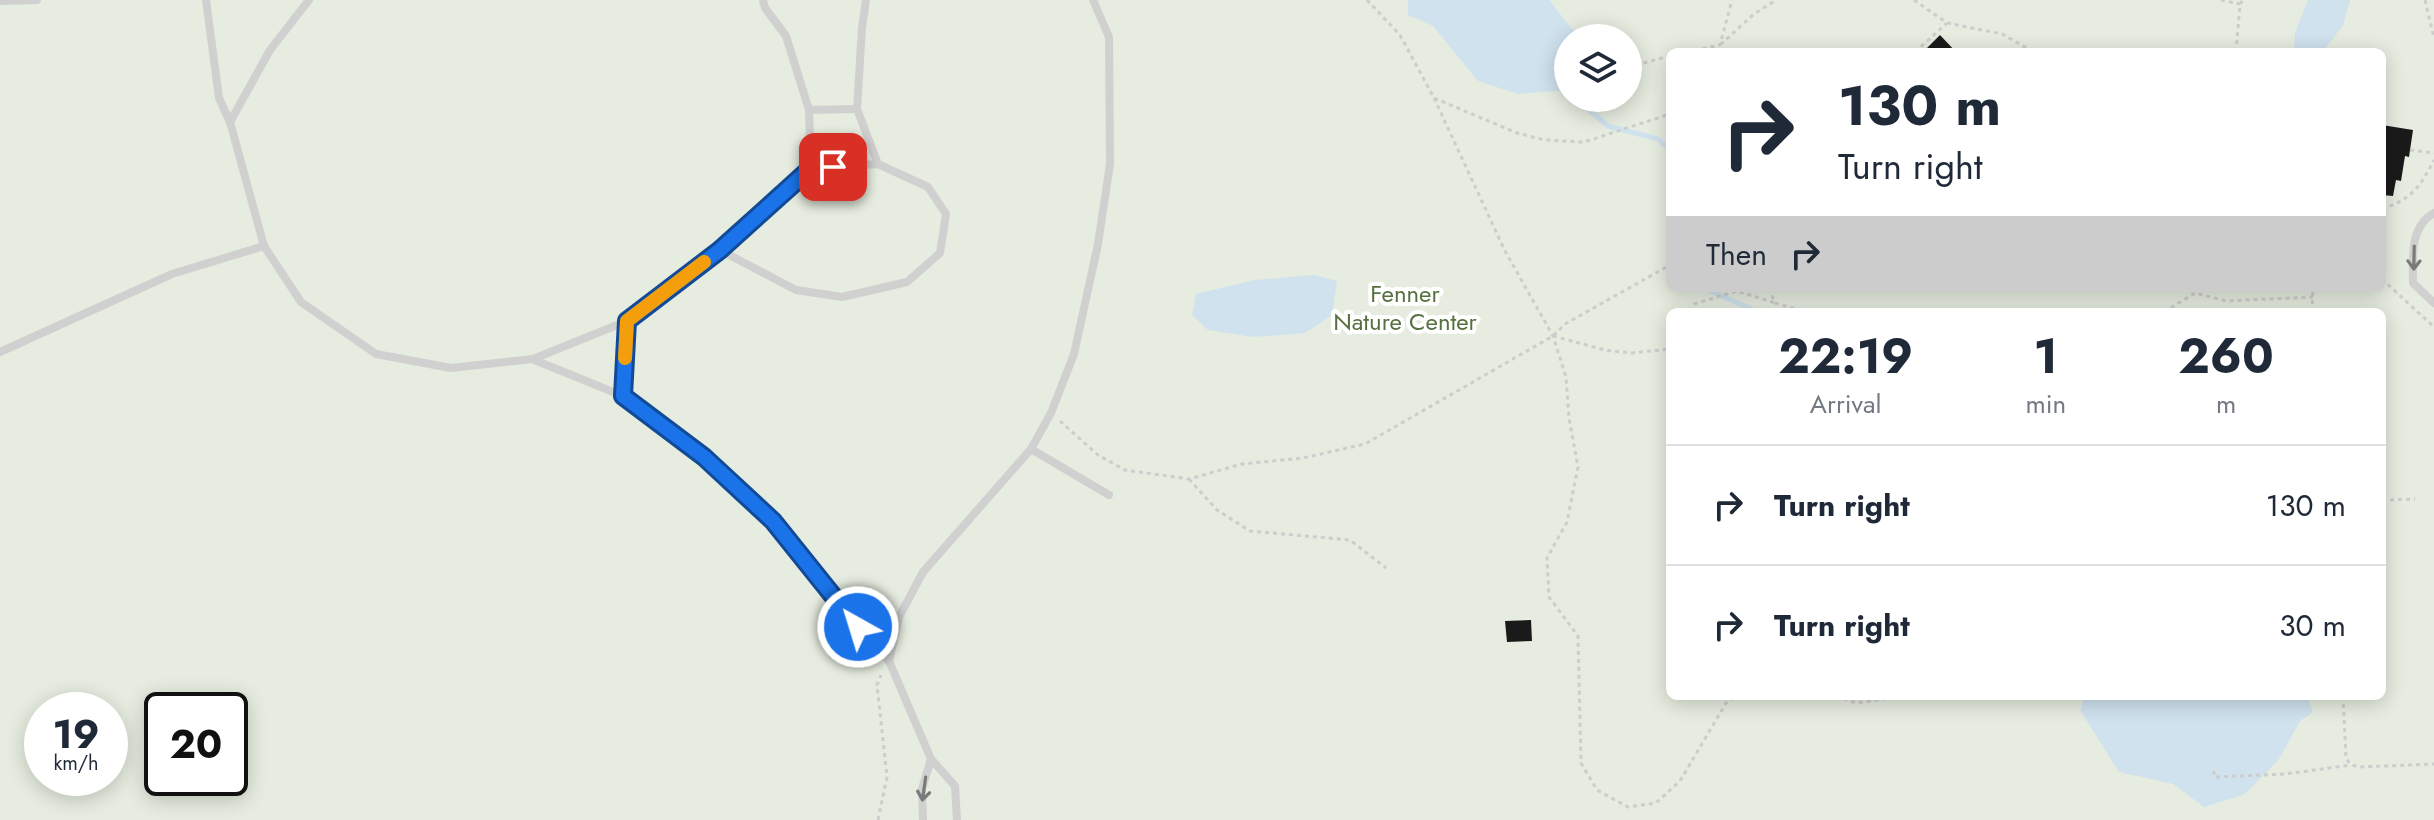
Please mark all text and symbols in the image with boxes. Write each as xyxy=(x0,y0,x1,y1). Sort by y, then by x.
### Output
map controls xyxy=(1554,24,1642,112)
button: layers xyxy=(1554,24,1642,112)
text: 130 m xyxy=(1838,65,2001,146)
icon: right xyxy=(1706,80,1810,184)
pin xyxy=(799,133,867,201)
text: Turn right xyxy=(1838,140,1983,192)
icon: arrive xyxy=(811,145,855,189)
icon: right xyxy=(1783,232,1827,276)
text: Then xyxy=(1706,233,1767,276)
one-way arrow xyxy=(2406,244,2421,271)
park label: Fenner Nature Center xyxy=(1333,276,1478,339)
text: 22:19 xyxy=(1778,322,1913,391)
text: 1 xyxy=(2034,322,2058,391)
text: 260 xyxy=(2178,322,2274,391)
text: Arrival xyxy=(1810,385,1882,423)
text: min xyxy=(2025,385,2066,423)
text: m xyxy=(2216,385,2236,423)
icon: right xyxy=(1706,483,1750,527)
text: Turn right xyxy=(1774,484,1910,527)
text: 130 m xyxy=(2266,484,2346,527)
position arrow xyxy=(816,585,900,669)
icon: right xyxy=(1706,603,1750,647)
text: Turn right xyxy=(1774,604,1910,647)
text: 30 m xyxy=(2279,604,2346,647)
speed limit sign: 20 xyxy=(144,692,248,796)
text: 19 xyxy=(52,705,100,763)
text: km/h xyxy=(53,749,99,778)
one-way arrow xyxy=(916,776,931,802)

